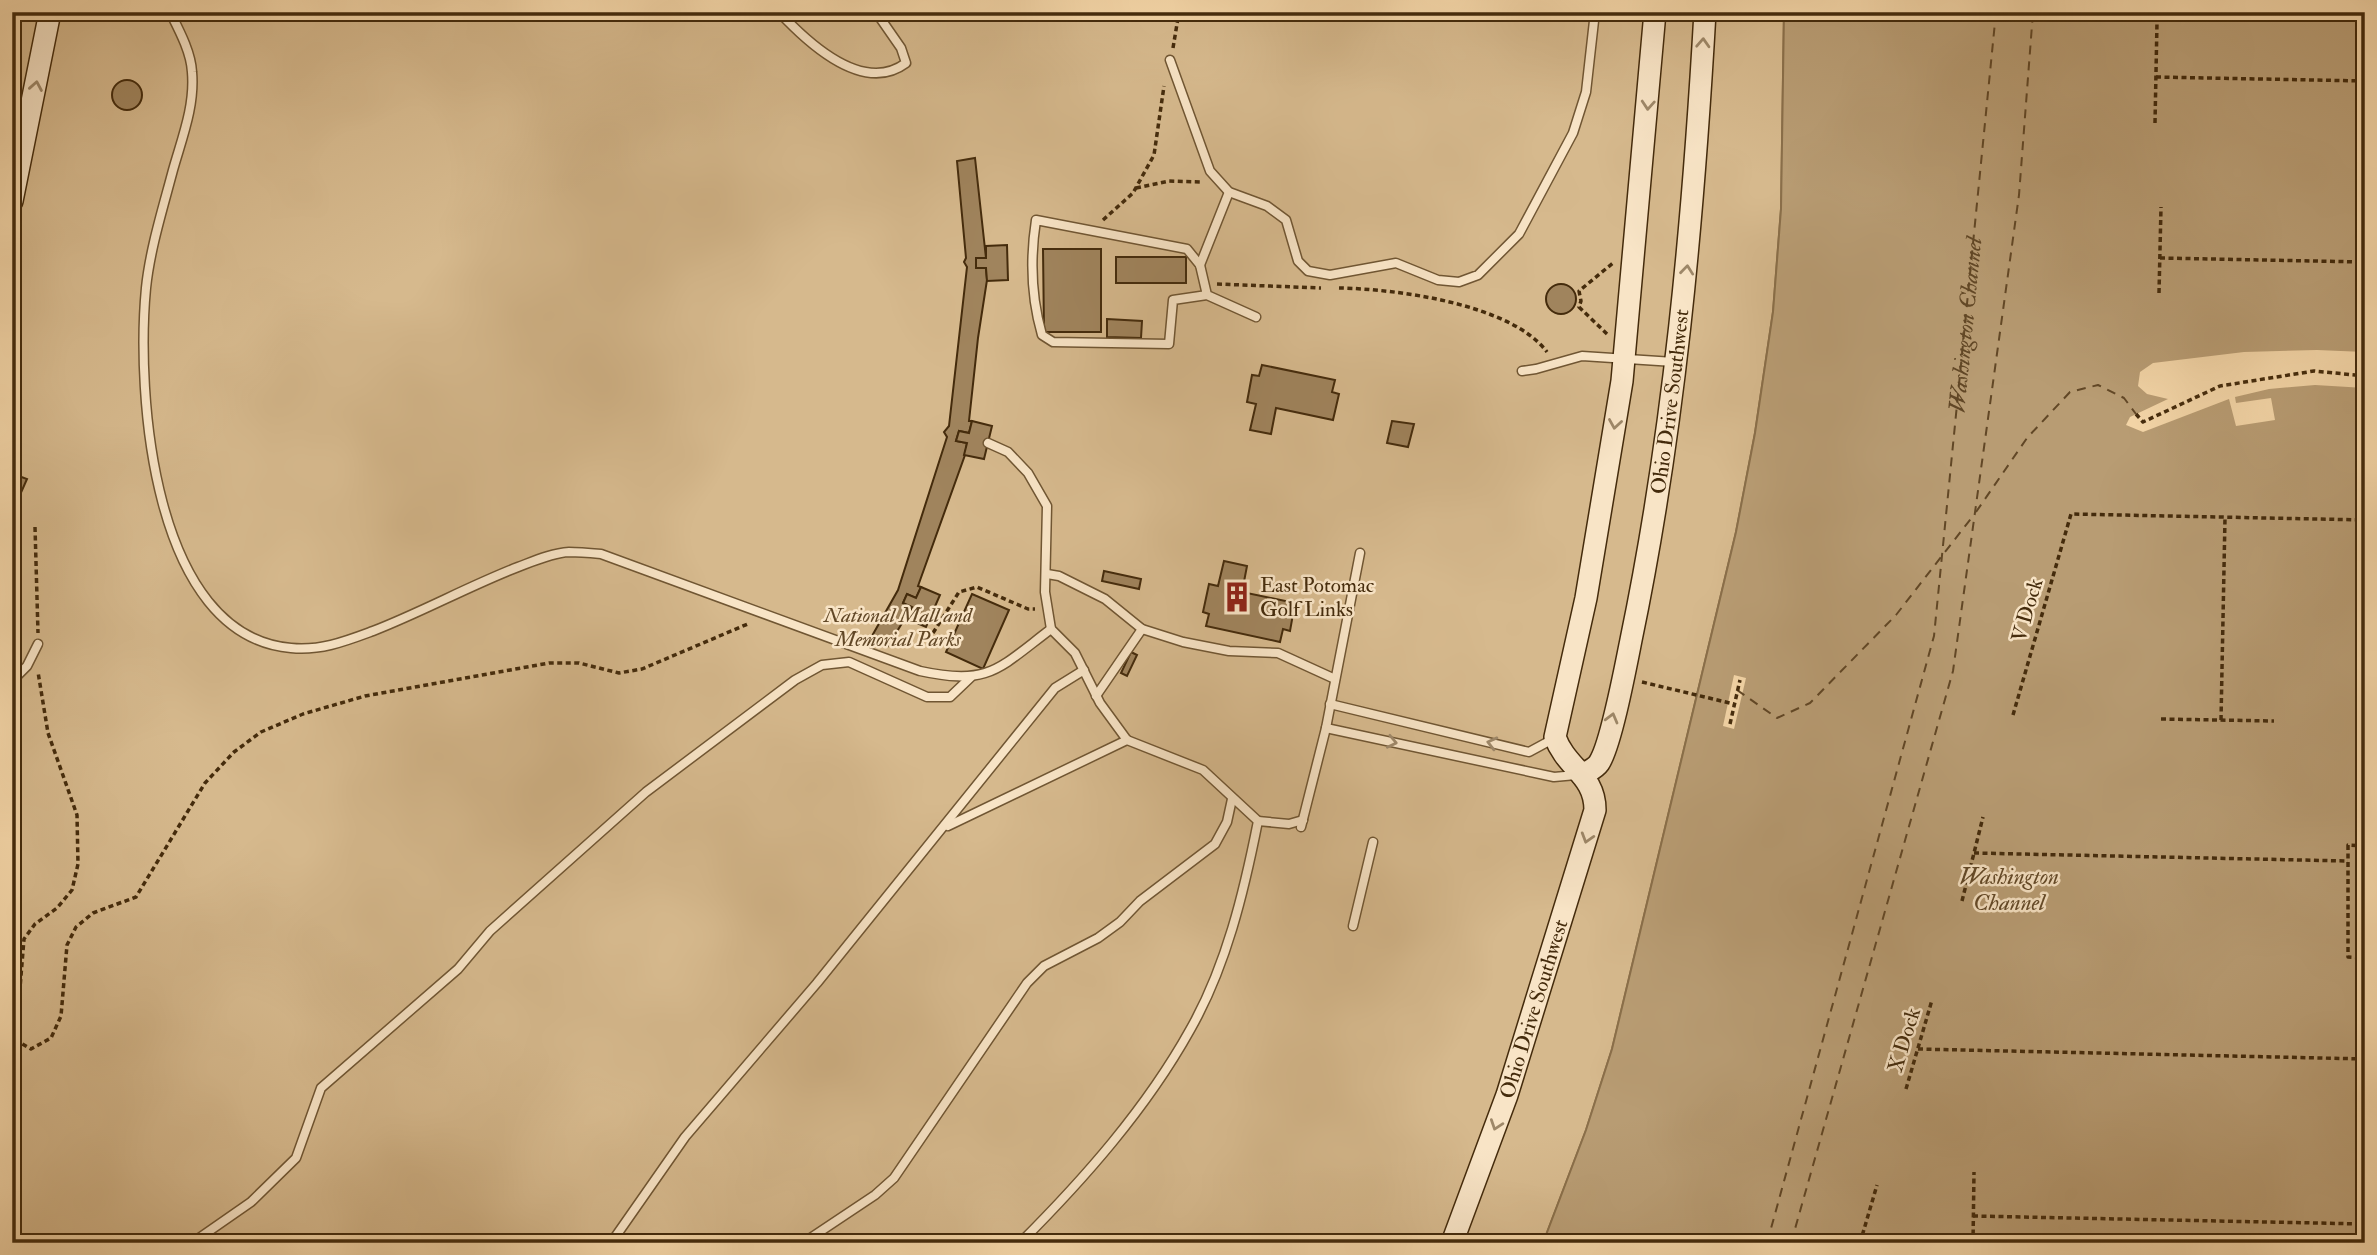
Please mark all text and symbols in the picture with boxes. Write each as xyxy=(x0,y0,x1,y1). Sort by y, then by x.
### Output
one-way arrow xyxy=(1696,37,1711,48)
one-way arrow xyxy=(28,80,43,92)
one-way arrow xyxy=(1641,100,1656,111)
water label: Washington Channel xyxy=(1942,234,1989,414)
one-way arrow xyxy=(1679,264,1694,276)
street label: Ohio Drive Southwest xyxy=(1645,308,1696,496)
one-way arrow xyxy=(1608,418,1623,430)
place label: East Potomac Golf Links xyxy=(1260,572,1375,623)
street label: V Dock xyxy=(2006,575,2049,645)
building icon: East Potomac Golf Links xyxy=(1220,580,1254,614)
park label: National Mall and Memorial Parks xyxy=(823,602,973,653)
one-way arrow xyxy=(1604,712,1618,724)
one-way arrow xyxy=(1386,734,1398,749)
one-way arrow xyxy=(1486,737,1498,751)
one-way arrow xyxy=(1581,832,1596,844)
water label: Washington Channel xyxy=(1959,862,2059,917)
street label: Ohio Drive Southwest xyxy=(1494,916,1575,1102)
street label: X Dock xyxy=(1882,1004,1927,1076)
one-way arrow xyxy=(1490,1118,1504,1130)

